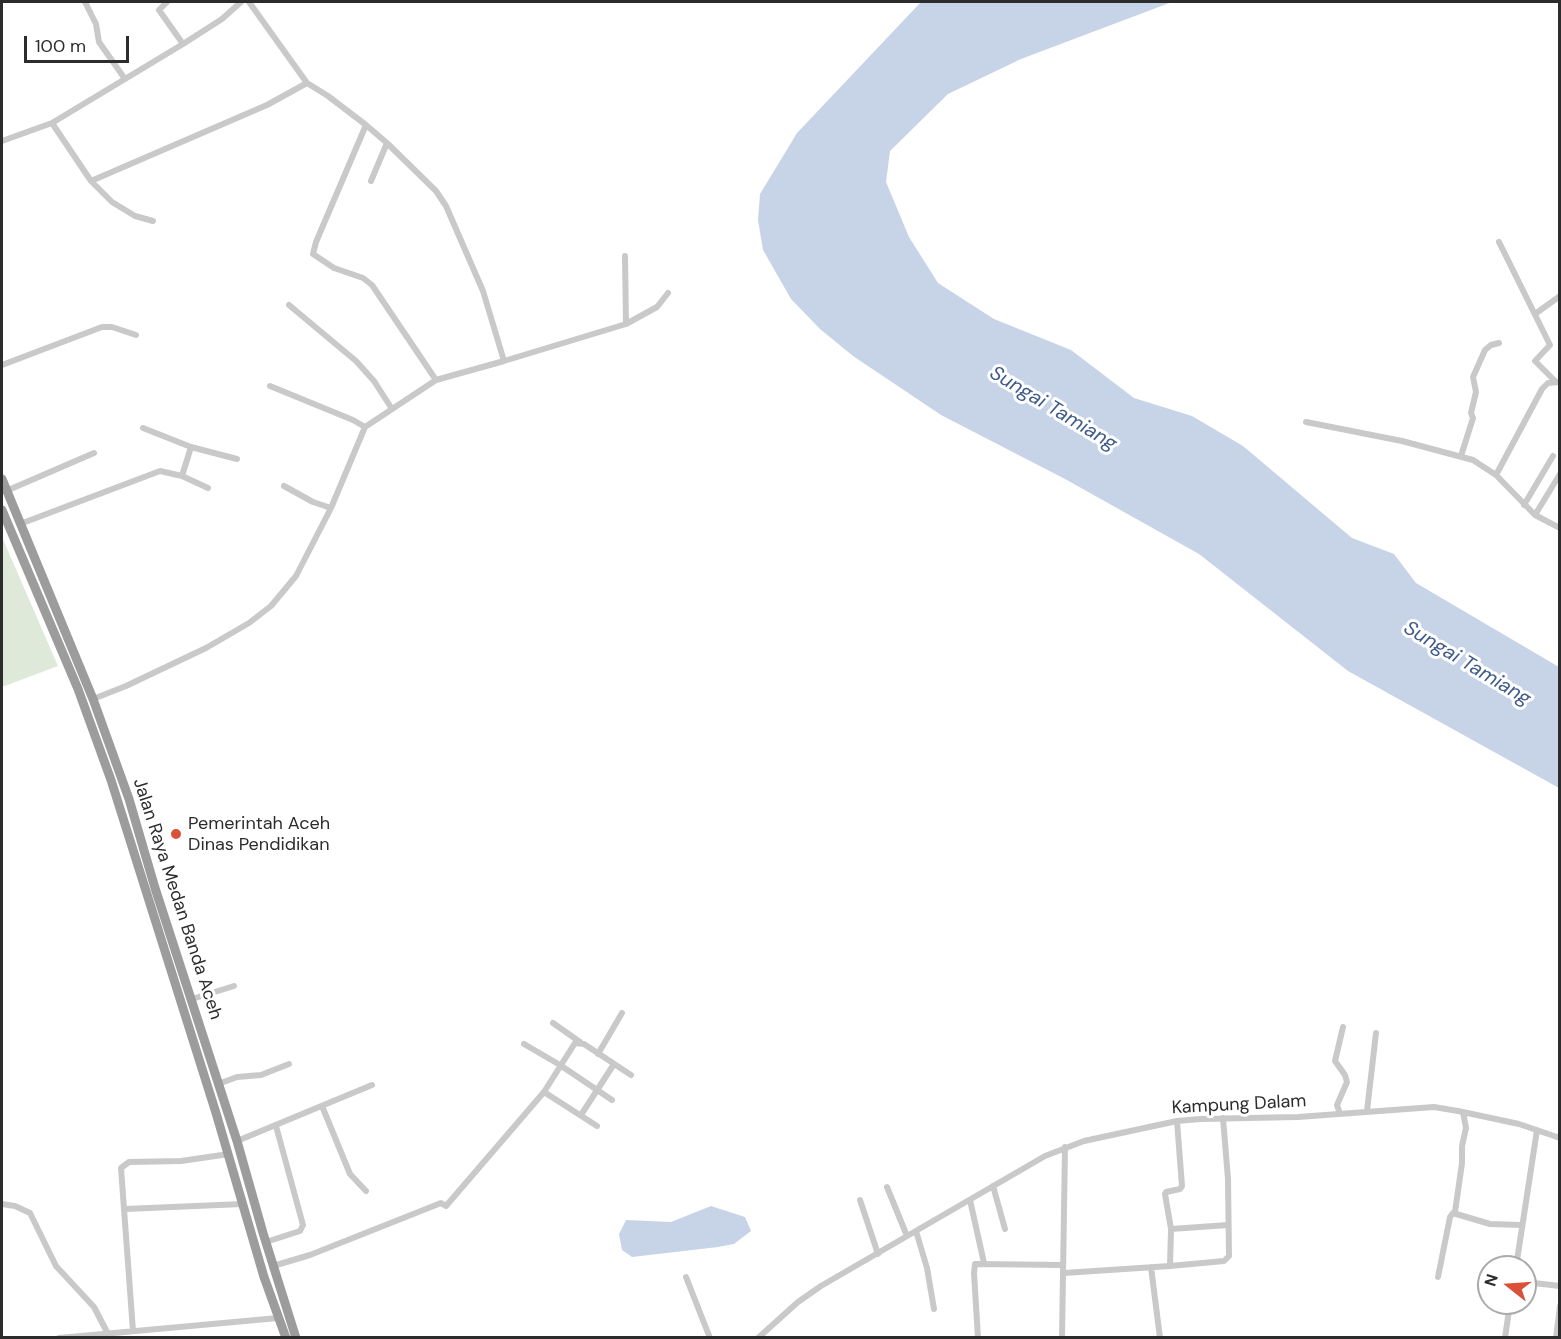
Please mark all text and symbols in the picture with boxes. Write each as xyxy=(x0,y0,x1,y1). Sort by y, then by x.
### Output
scale bar xyxy=(27,24,132,62)
text: 100 m xyxy=(35,34,86,58)
water label: Sungai Tamiang xyxy=(985,362,1121,456)
water label: Sungai Tamiang xyxy=(1399,617,1535,711)
street label: Jalan Raya Medan Banda Aceh xyxy=(128,776,226,1022)
place label: Pemerintah Aceh Dinas Pendidikan xyxy=(188,813,330,856)
marker: Pemerintah Aceh Dinas Pendidikan xyxy=(169,827,183,841)
street label: Kampung Dalam xyxy=(1171,1091,1307,1119)
north arrow xyxy=(1477,1255,1537,1315)
text: N xyxy=(1479,1272,1503,1289)

